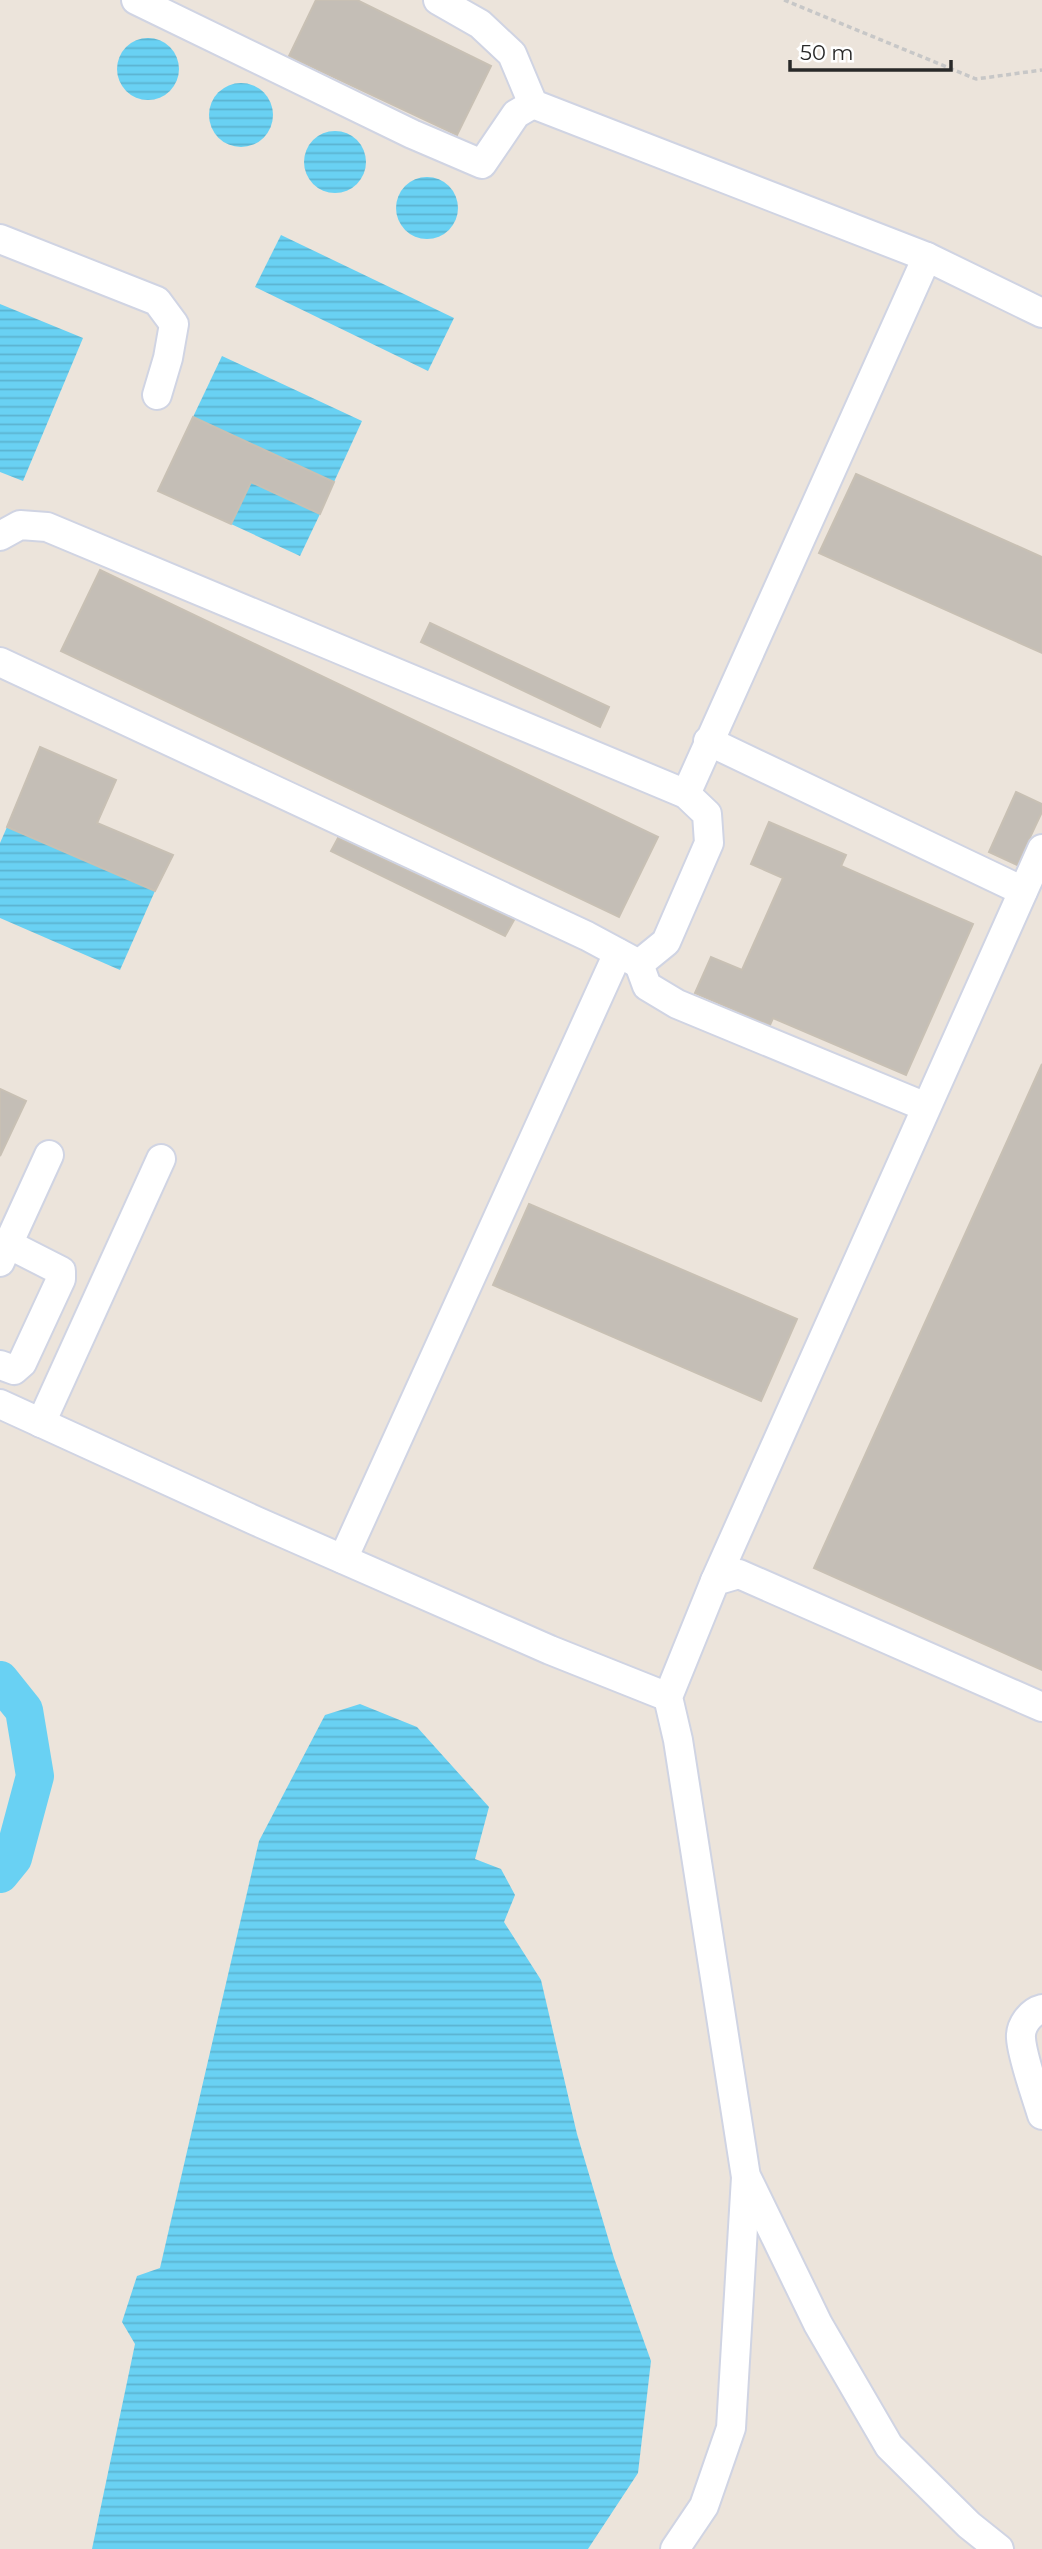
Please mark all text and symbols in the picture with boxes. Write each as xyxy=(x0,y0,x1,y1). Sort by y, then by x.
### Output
scale bar xyxy=(790,28,951,72)
text: 50 m xyxy=(800,40,854,65)

